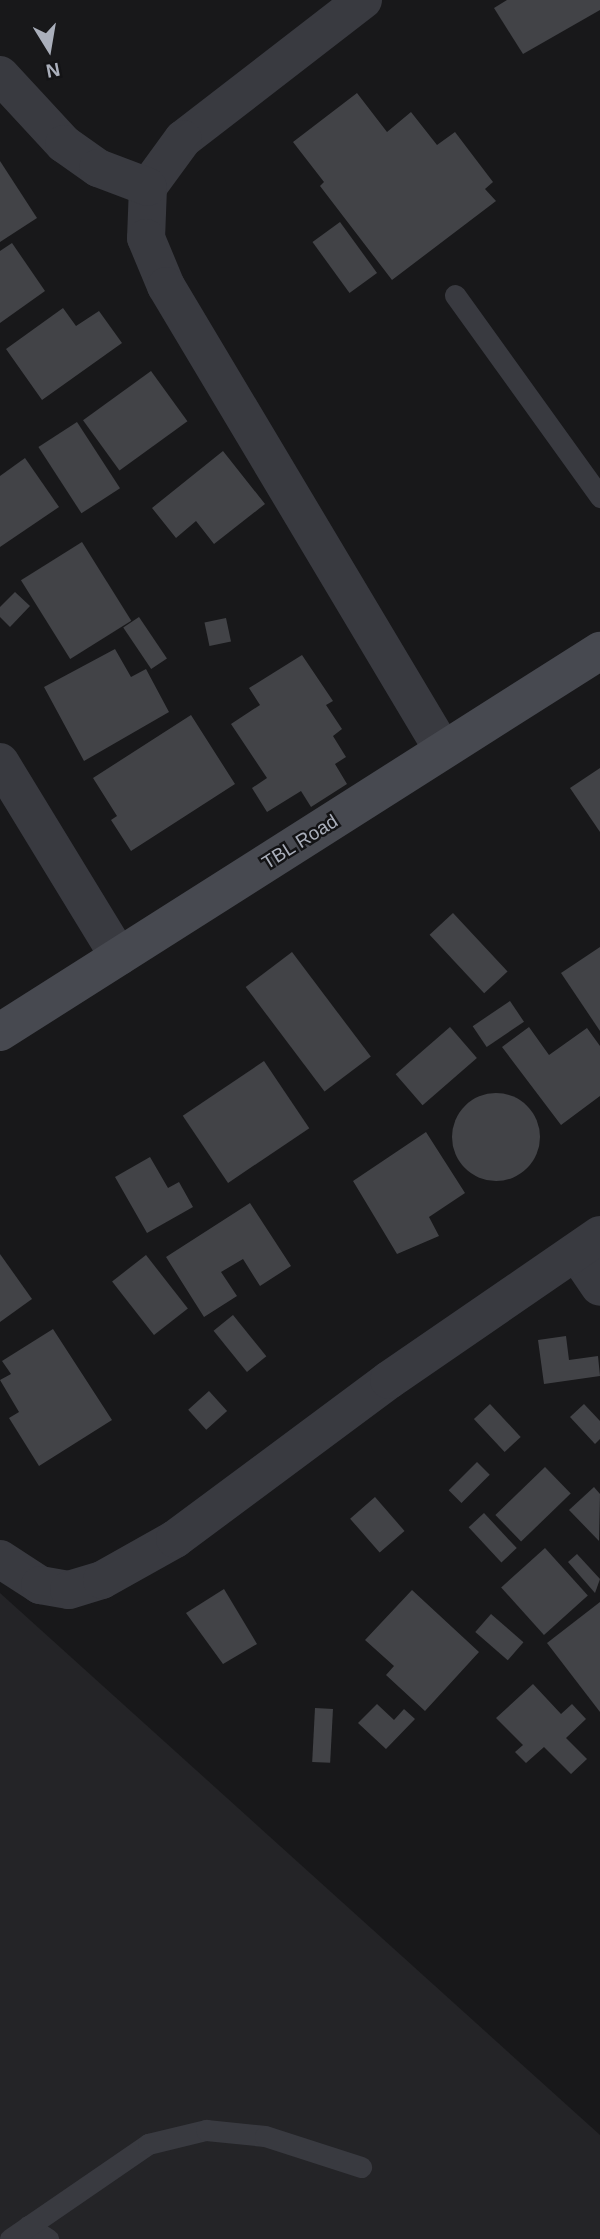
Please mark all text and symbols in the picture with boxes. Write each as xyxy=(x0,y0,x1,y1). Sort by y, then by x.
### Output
north arrow xyxy=(14,14,84,84)
text: N xyxy=(44,58,62,82)
street label: TBL Road xyxy=(258,810,342,874)

